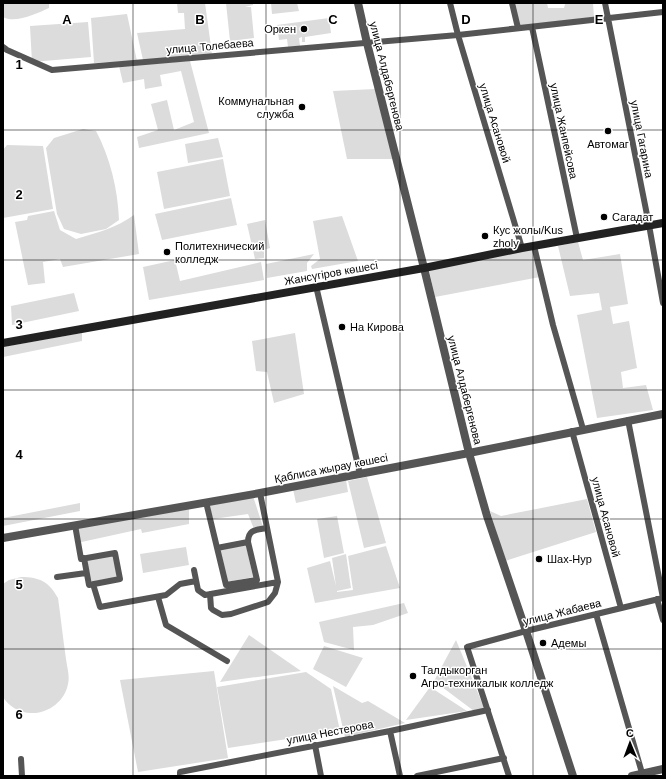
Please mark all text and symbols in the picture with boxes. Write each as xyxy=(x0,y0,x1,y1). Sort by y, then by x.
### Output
text: A xyxy=(62,12,72,27)
text: B xyxy=(195,12,205,27)
text: C xyxy=(328,12,338,27)
text: D xyxy=(461,12,471,27)
text: E xyxy=(595,12,604,27)
street label: улица Алдабергенова xyxy=(368,20,407,133)
place label: Оркен xyxy=(264,23,296,35)
marker: Оркен xyxy=(299,24,309,34)
street label: улица Толебаева xyxy=(166,36,255,56)
text: 1 xyxy=(15,57,23,72)
street label: улица Асановой xyxy=(477,82,513,164)
street label: улица Жанпейсова xyxy=(548,82,580,181)
place label: Коммунальная служба xyxy=(218,95,295,120)
street label: улица Гагарина xyxy=(629,99,656,180)
marker: Коммунальная служба xyxy=(297,102,307,112)
marker: Автомаг xyxy=(603,126,613,136)
place label: Автомаг xyxy=(587,138,629,150)
text: 2 xyxy=(15,187,23,202)
place label: Сагадат xyxy=(612,211,653,223)
marker: Сагадат xyxy=(599,212,609,222)
place label: Кус жолы/Kus zholy xyxy=(493,224,563,249)
marker: Кус жолы/Kus zholy xyxy=(480,231,490,241)
place label: Политехнический колледж xyxy=(175,240,264,265)
marker: Политехнический колледж xyxy=(162,247,172,257)
street label: Жансүгіров көшесі xyxy=(283,259,379,287)
text: 3 xyxy=(15,317,23,332)
place label: На Кирова xyxy=(350,321,405,333)
marker: На Кирова xyxy=(337,322,347,332)
street label: улица Алдабергенова xyxy=(446,334,485,447)
text: 4 xyxy=(15,447,23,462)
street label: Қаблиса жырау көшесі xyxy=(273,451,389,485)
street label: улица Асановой xyxy=(590,476,622,558)
place label: Шах-Нур xyxy=(547,553,592,565)
marker: Шах-Нур xyxy=(534,554,544,564)
text: 5 xyxy=(15,577,23,592)
street label: улица Жабаева xyxy=(522,596,603,627)
place label: Адемы xyxy=(551,637,586,649)
marker: Адемы xyxy=(538,638,548,648)
place label: Талдыкорган Агро-техникалык колледж xyxy=(421,664,554,689)
marker: Талдыкорган Агро-техникалык колледж xyxy=(408,671,418,681)
text: 6 xyxy=(15,707,23,722)
street label: улица Нестерова xyxy=(286,718,375,746)
north arrow xyxy=(610,723,650,763)
text: С xyxy=(626,727,634,739)

